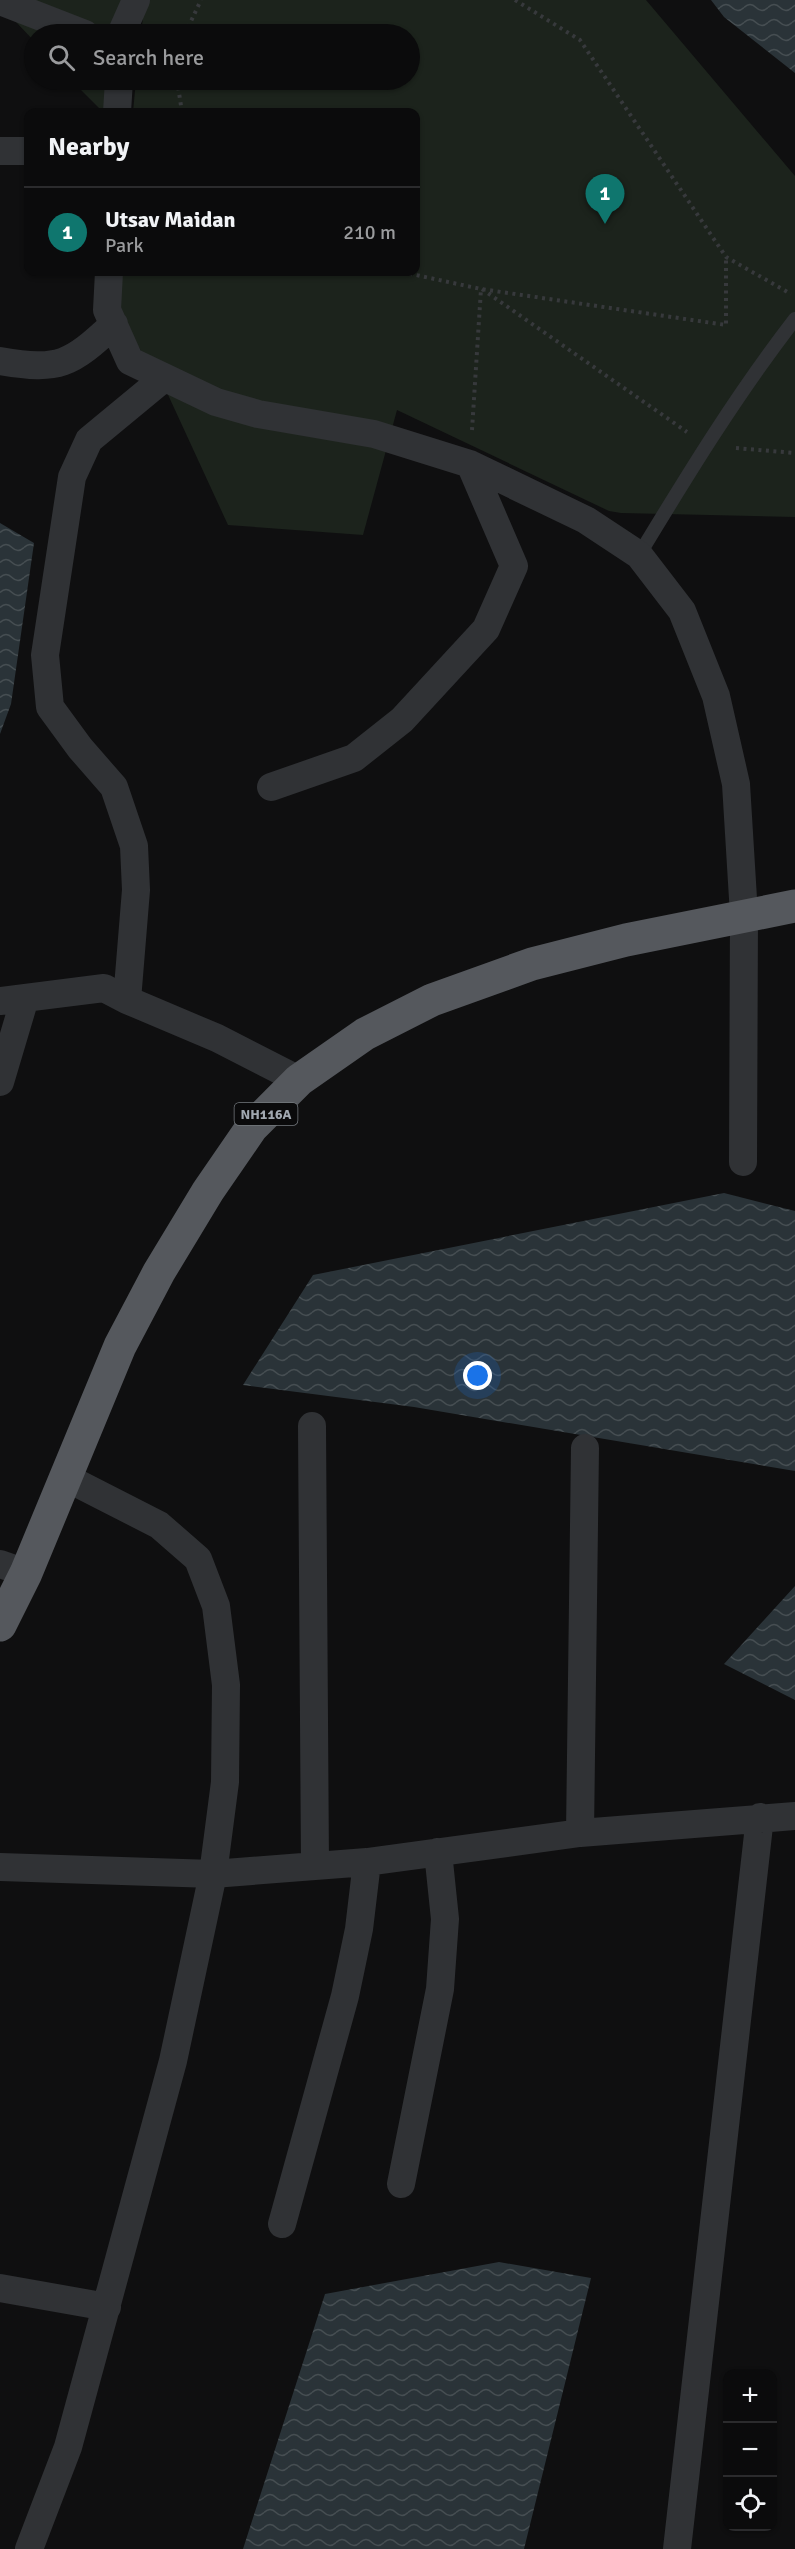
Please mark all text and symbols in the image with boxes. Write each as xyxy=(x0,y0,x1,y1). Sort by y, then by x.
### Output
search box xyxy=(24,24,420,90)
icon: search xyxy=(45,41,78,74)
text: Search here xyxy=(93,44,204,71)
text: Nearby xyxy=(48,131,129,163)
pin: 1 xyxy=(586,174,624,224)
text: Utsav Maidan xyxy=(105,206,236,233)
text: 1 xyxy=(62,220,73,245)
text: 210 m xyxy=(343,220,396,245)
text: Park xyxy=(105,233,143,258)
road number: NH116A xyxy=(234,1103,298,1125)
your location xyxy=(463,1361,492,1390)
map controls xyxy=(723,2369,777,2531)
button: + xyxy=(723,2369,777,2423)
button: − xyxy=(723,2423,777,2477)
button: locate xyxy=(723,2477,777,2531)

